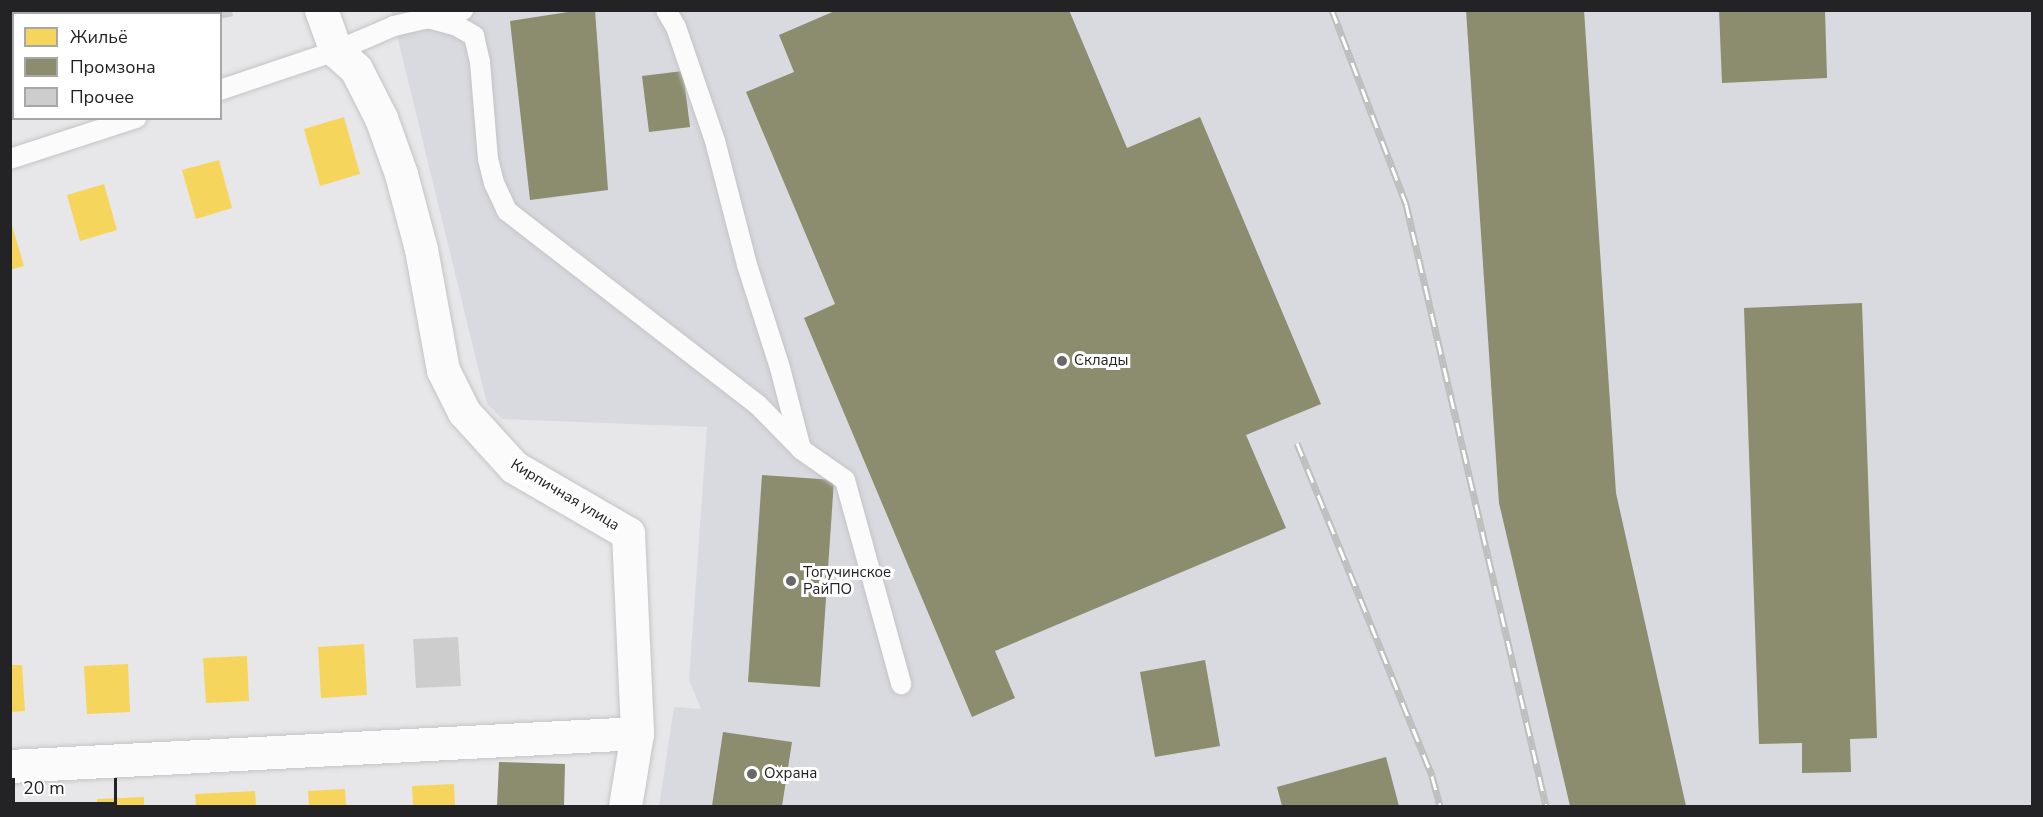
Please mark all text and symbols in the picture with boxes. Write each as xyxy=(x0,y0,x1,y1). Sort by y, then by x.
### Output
legend xyxy=(12,12,222,120)
text: Жильё xyxy=(70,25,128,49)
text: Промзона xyxy=(70,55,156,79)
text: Прочее xyxy=(70,85,134,109)
place label: Склады xyxy=(1074,352,1129,370)
marker: Склады xyxy=(1055,354,1069,368)
street label: Кирпичная улица xyxy=(507,455,623,535)
place label: Тогучинское РайПО xyxy=(803,563,891,598)
marker: Тогучинское РайПО xyxy=(784,574,798,588)
place label: Охрана xyxy=(764,765,817,783)
scale bar xyxy=(15,766,120,804)
marker: Охрана xyxy=(745,767,759,781)
text: 20 m xyxy=(23,776,65,800)

